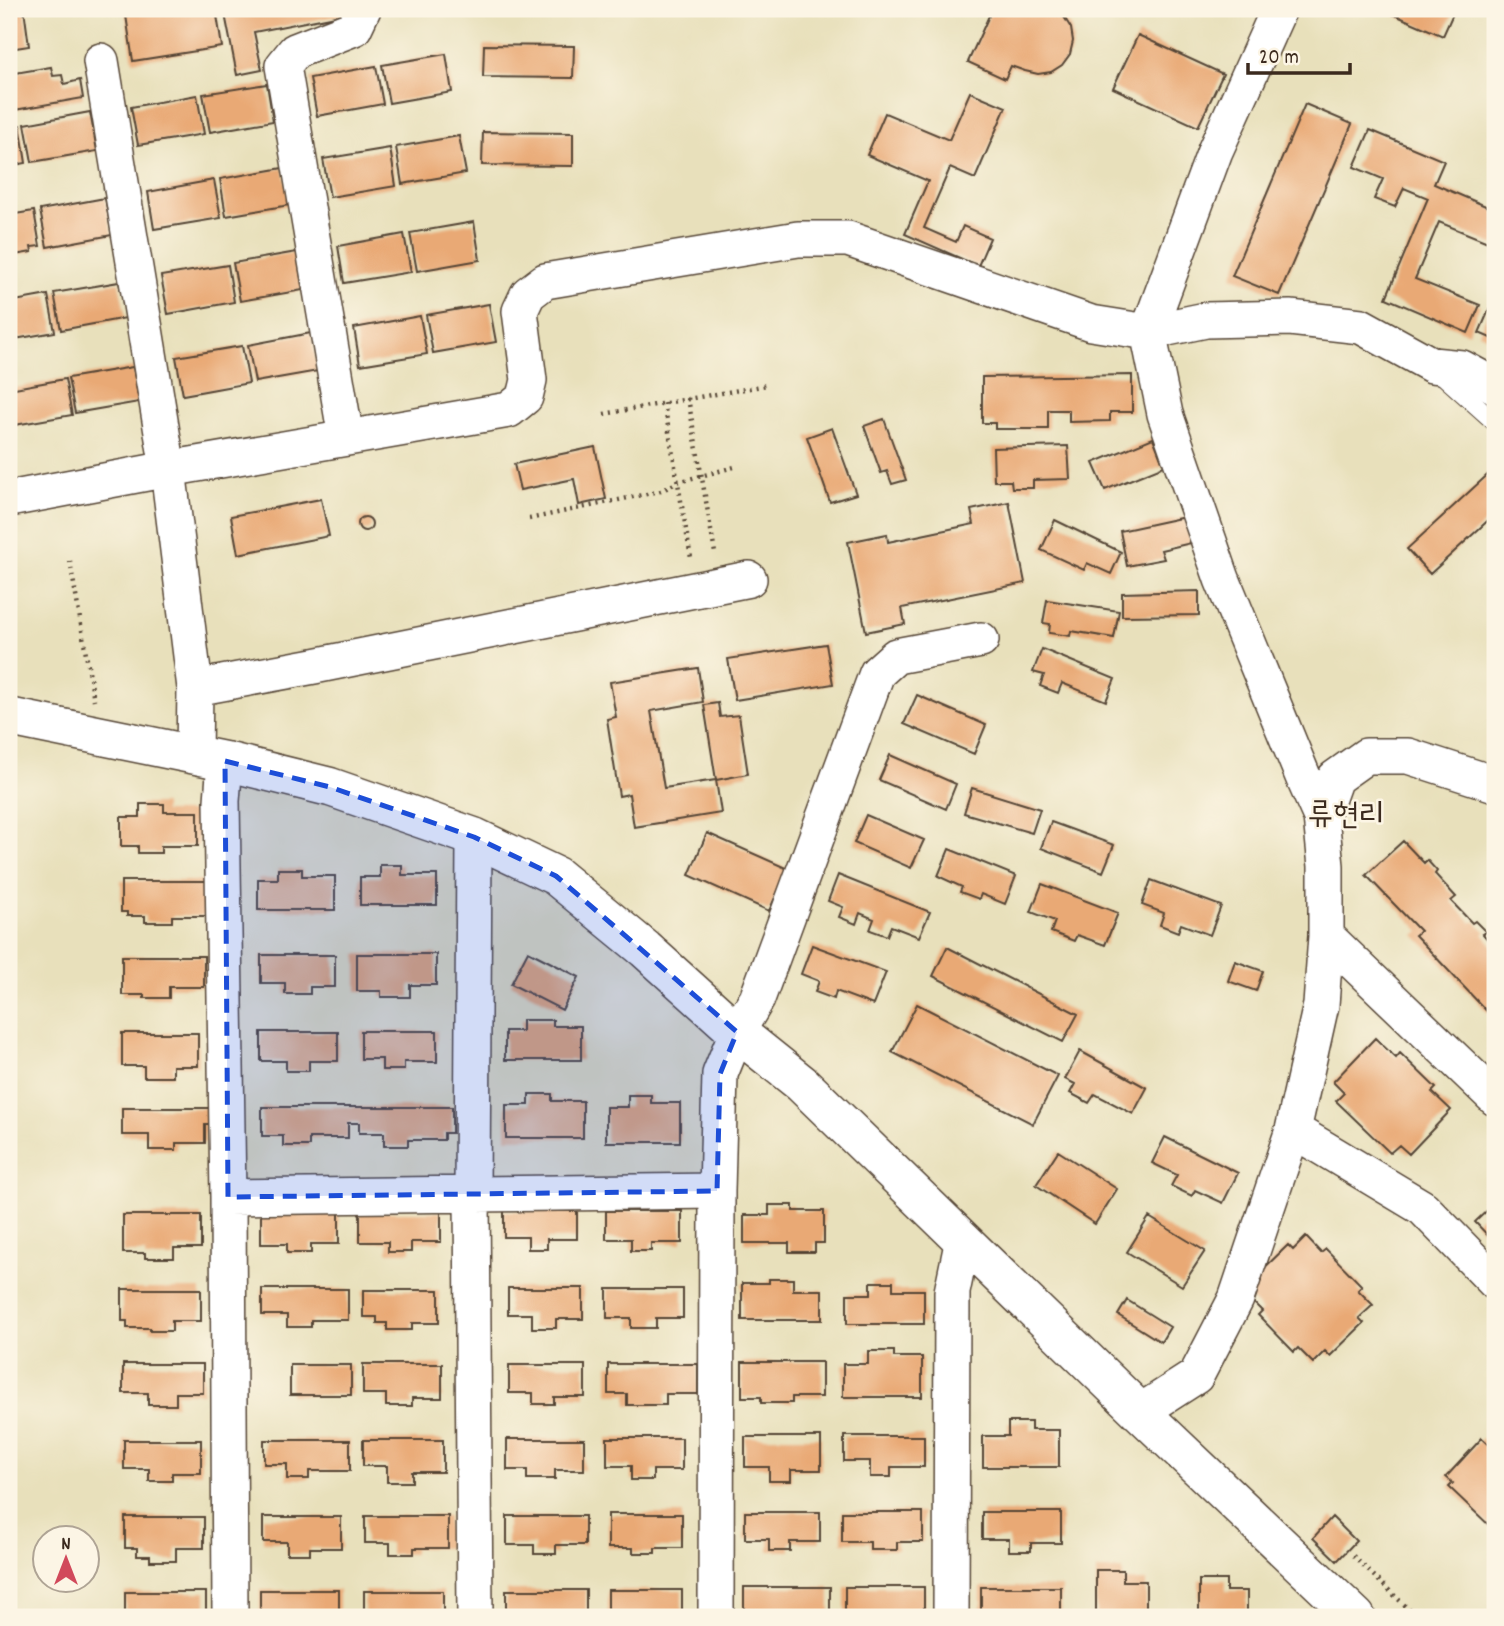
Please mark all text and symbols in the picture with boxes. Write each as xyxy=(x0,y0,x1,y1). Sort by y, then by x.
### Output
scale bar xyxy=(1248,32,1350,76)
text: 20 m xyxy=(1259,44,1299,74)
district label: 류현리 xyxy=(1307,795,1385,841)
north arrow xyxy=(32,1524,102,1594)
text: N xyxy=(61,1532,71,1559)

